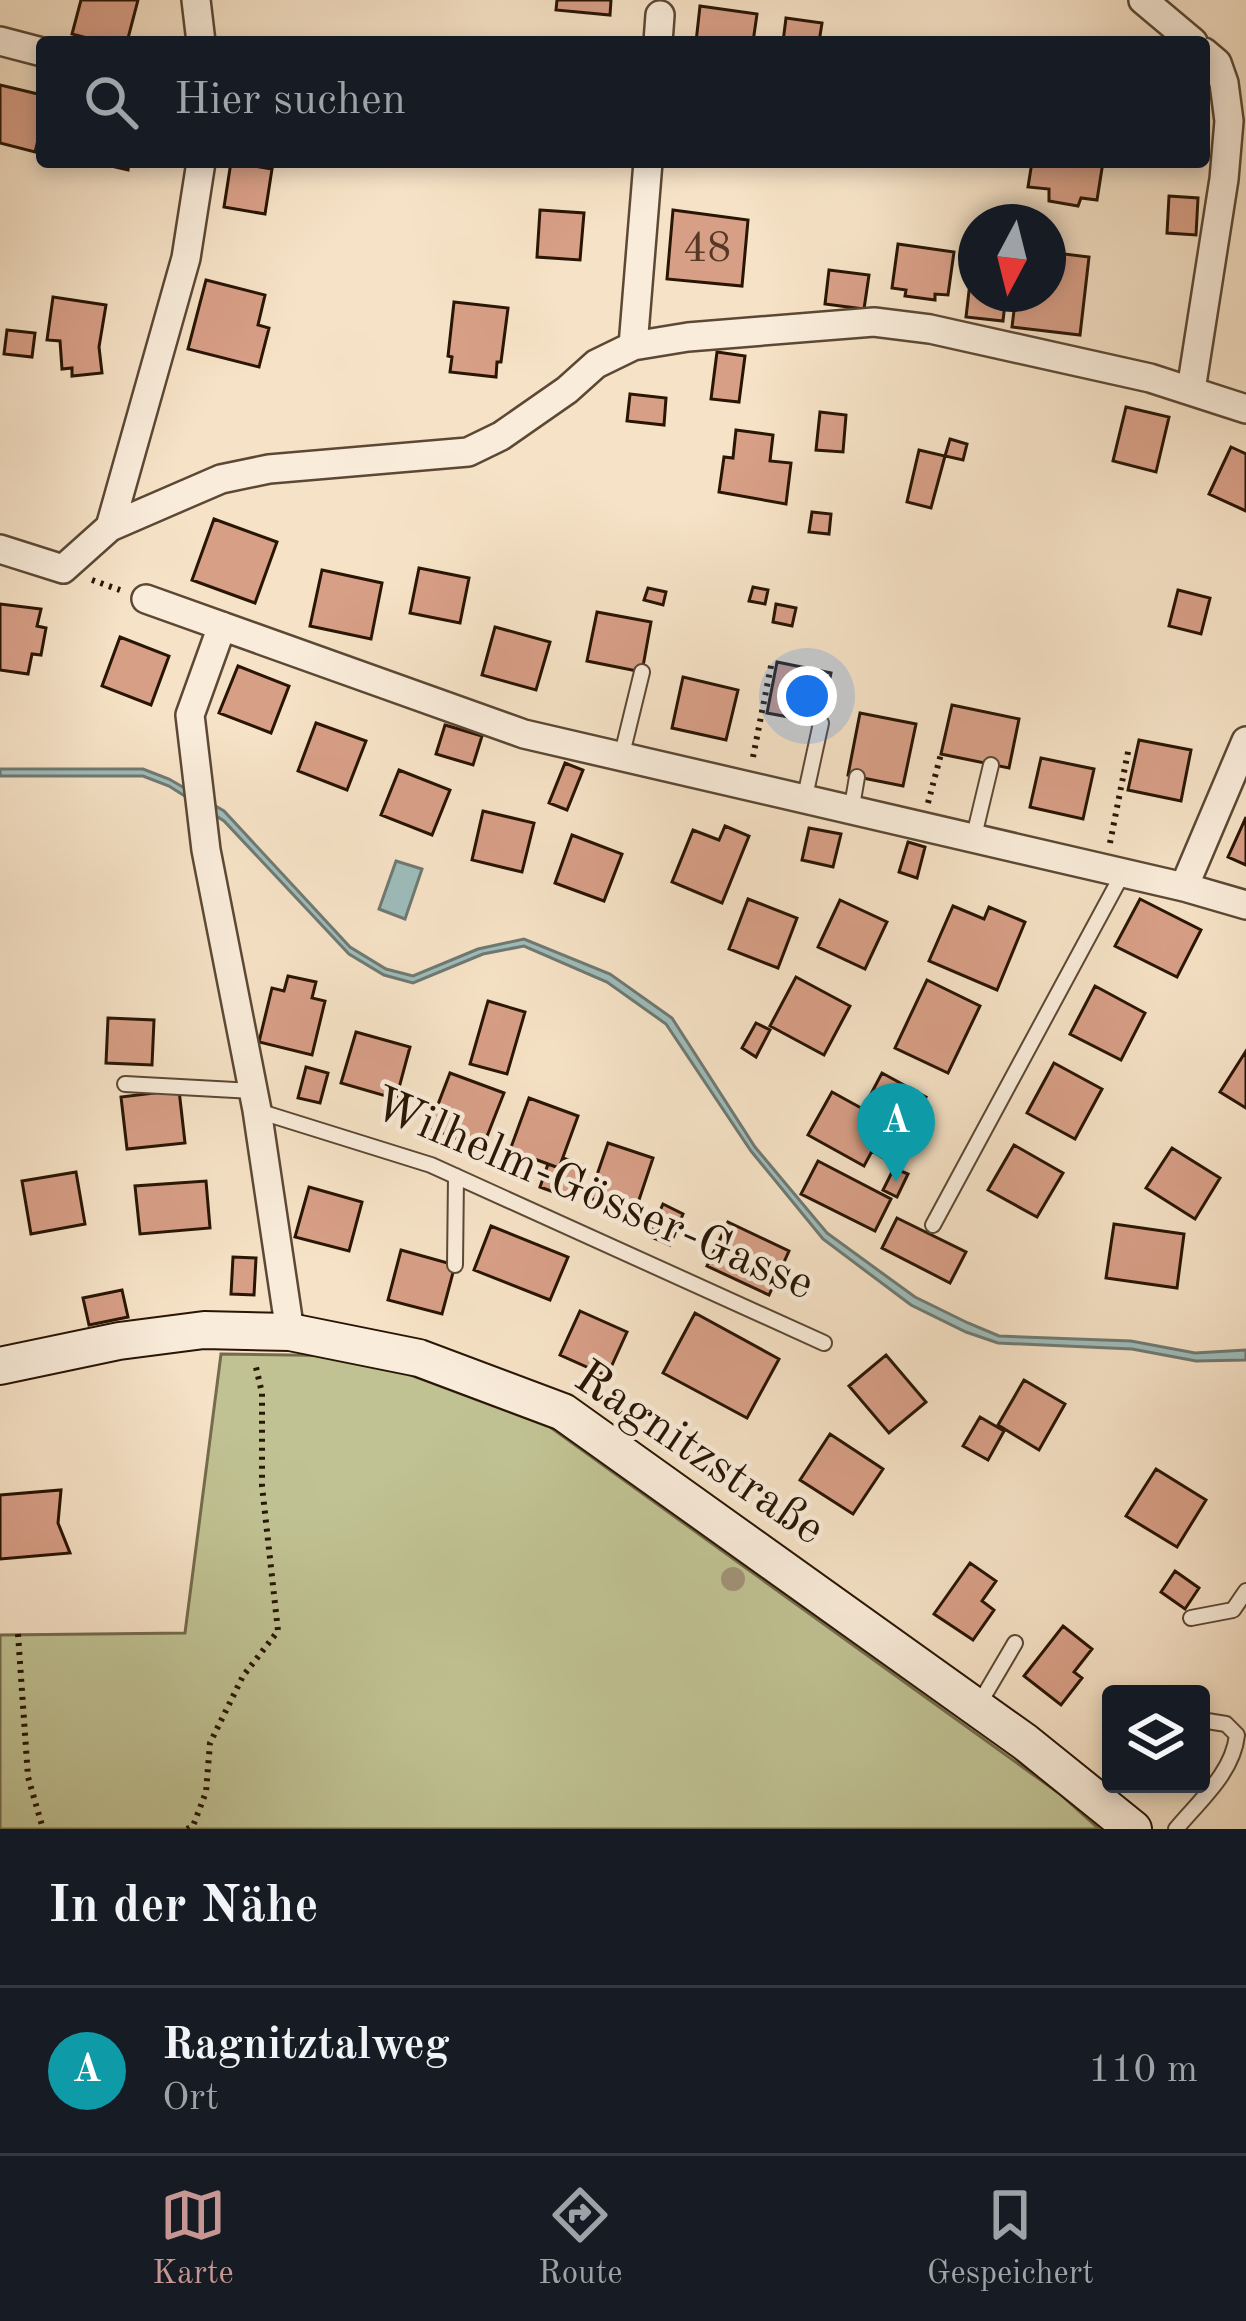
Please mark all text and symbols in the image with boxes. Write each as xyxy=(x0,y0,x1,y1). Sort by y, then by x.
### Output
search box xyxy=(36,36,1210,168)
icon: search xyxy=(78,69,144,135)
text: Hier suchen xyxy=(174,79,406,124)
north arrow xyxy=(958,204,1066,312)
house number: 48 xyxy=(683,229,731,271)
your location xyxy=(777,666,837,726)
street label: Wilhelm-Gösser-Gasse xyxy=(366,1080,820,1310)
pin: A xyxy=(857,1083,935,1182)
street label: Ragnitzstraße xyxy=(566,1353,832,1555)
map controls xyxy=(1102,1685,1210,1793)
button: layers xyxy=(1102,1685,1210,1793)
text: In der Nähe xyxy=(48,1882,319,1933)
text: Ragnitztalweg xyxy=(162,2024,450,2069)
text: A xyxy=(72,2051,102,2090)
text: 110 m xyxy=(1088,2051,1198,2090)
text: Ort xyxy=(162,2079,219,2118)
tab: Karte xyxy=(152,2182,234,2295)
tab: Route xyxy=(538,2182,622,2295)
tab: Gespeichert xyxy=(927,2182,1094,2295)

